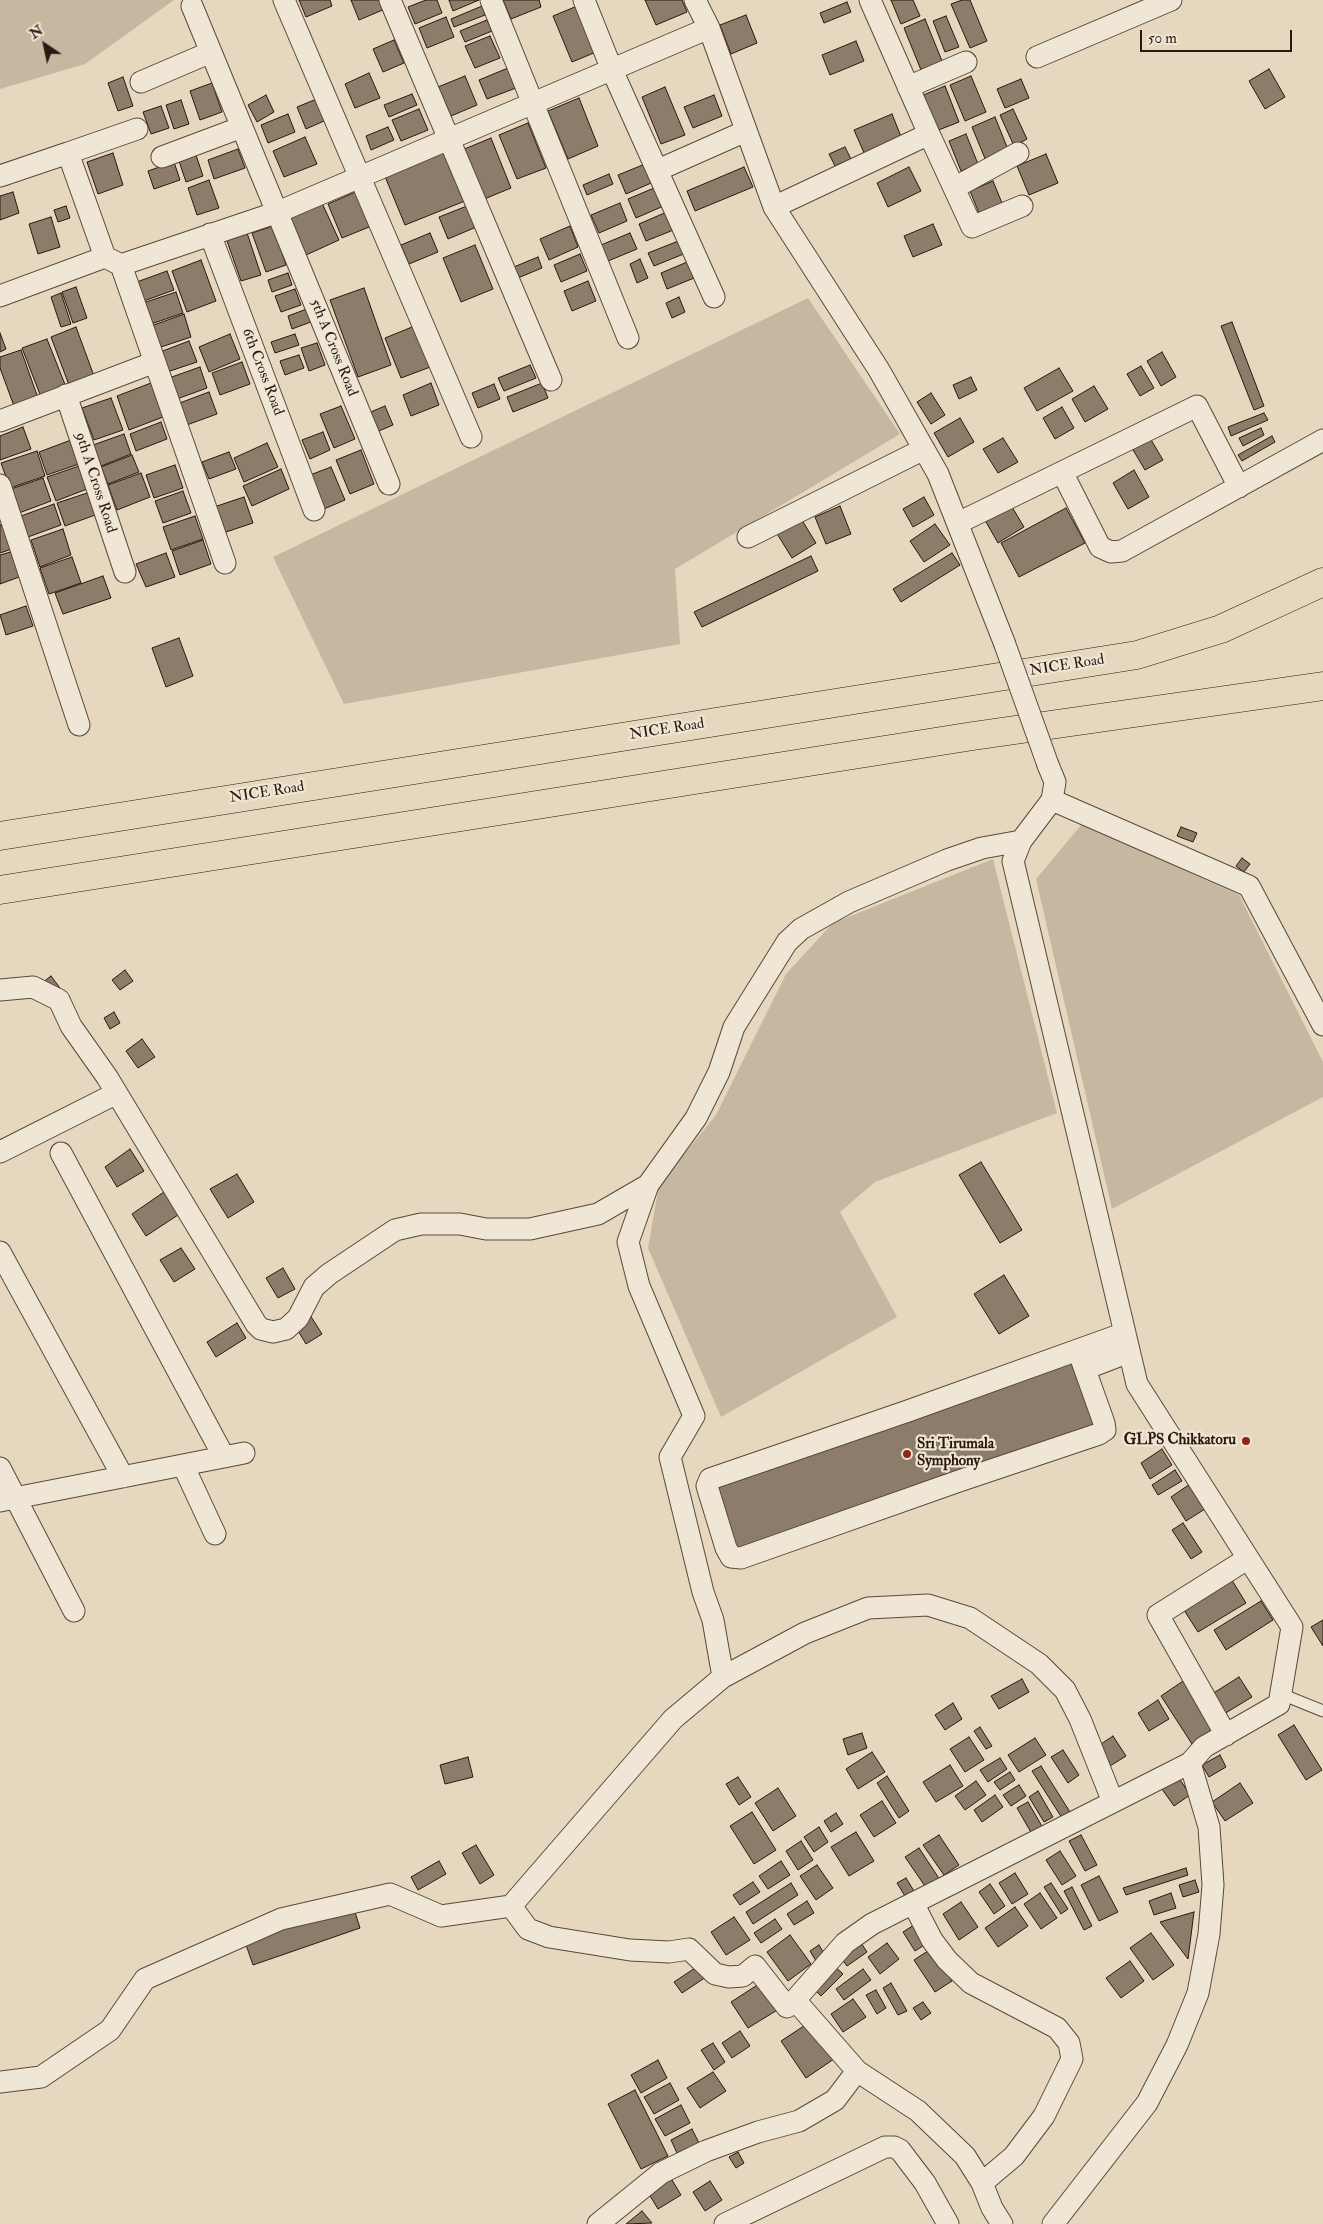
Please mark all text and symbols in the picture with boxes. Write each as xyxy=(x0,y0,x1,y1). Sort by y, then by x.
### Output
north arrow xyxy=(20,20,70,70)
scale bar xyxy=(1143,20,1296,52)
text: N xyxy=(26,22,46,43)
text: 50 m xyxy=(1148,29,1177,48)
street label: 5th A Cross Road xyxy=(305,297,361,399)
street label: 6th Cross Road xyxy=(237,326,287,418)
street label: 9th A Cross Road xyxy=(70,430,120,536)
street label: NICE Road xyxy=(1028,651,1106,681)
street label: NICE Road xyxy=(628,715,706,745)
street label: NICE Road xyxy=(228,778,306,808)
place label: GLPS Chikkatoru xyxy=(1124,1432,1236,1450)
marker: GLPS Chikkatoru xyxy=(1240,1435,1252,1447)
place label: Sri Tirumala Symphony xyxy=(917,1436,994,1471)
marker: Sri Tirumala Symphony xyxy=(901,1448,913,1460)

